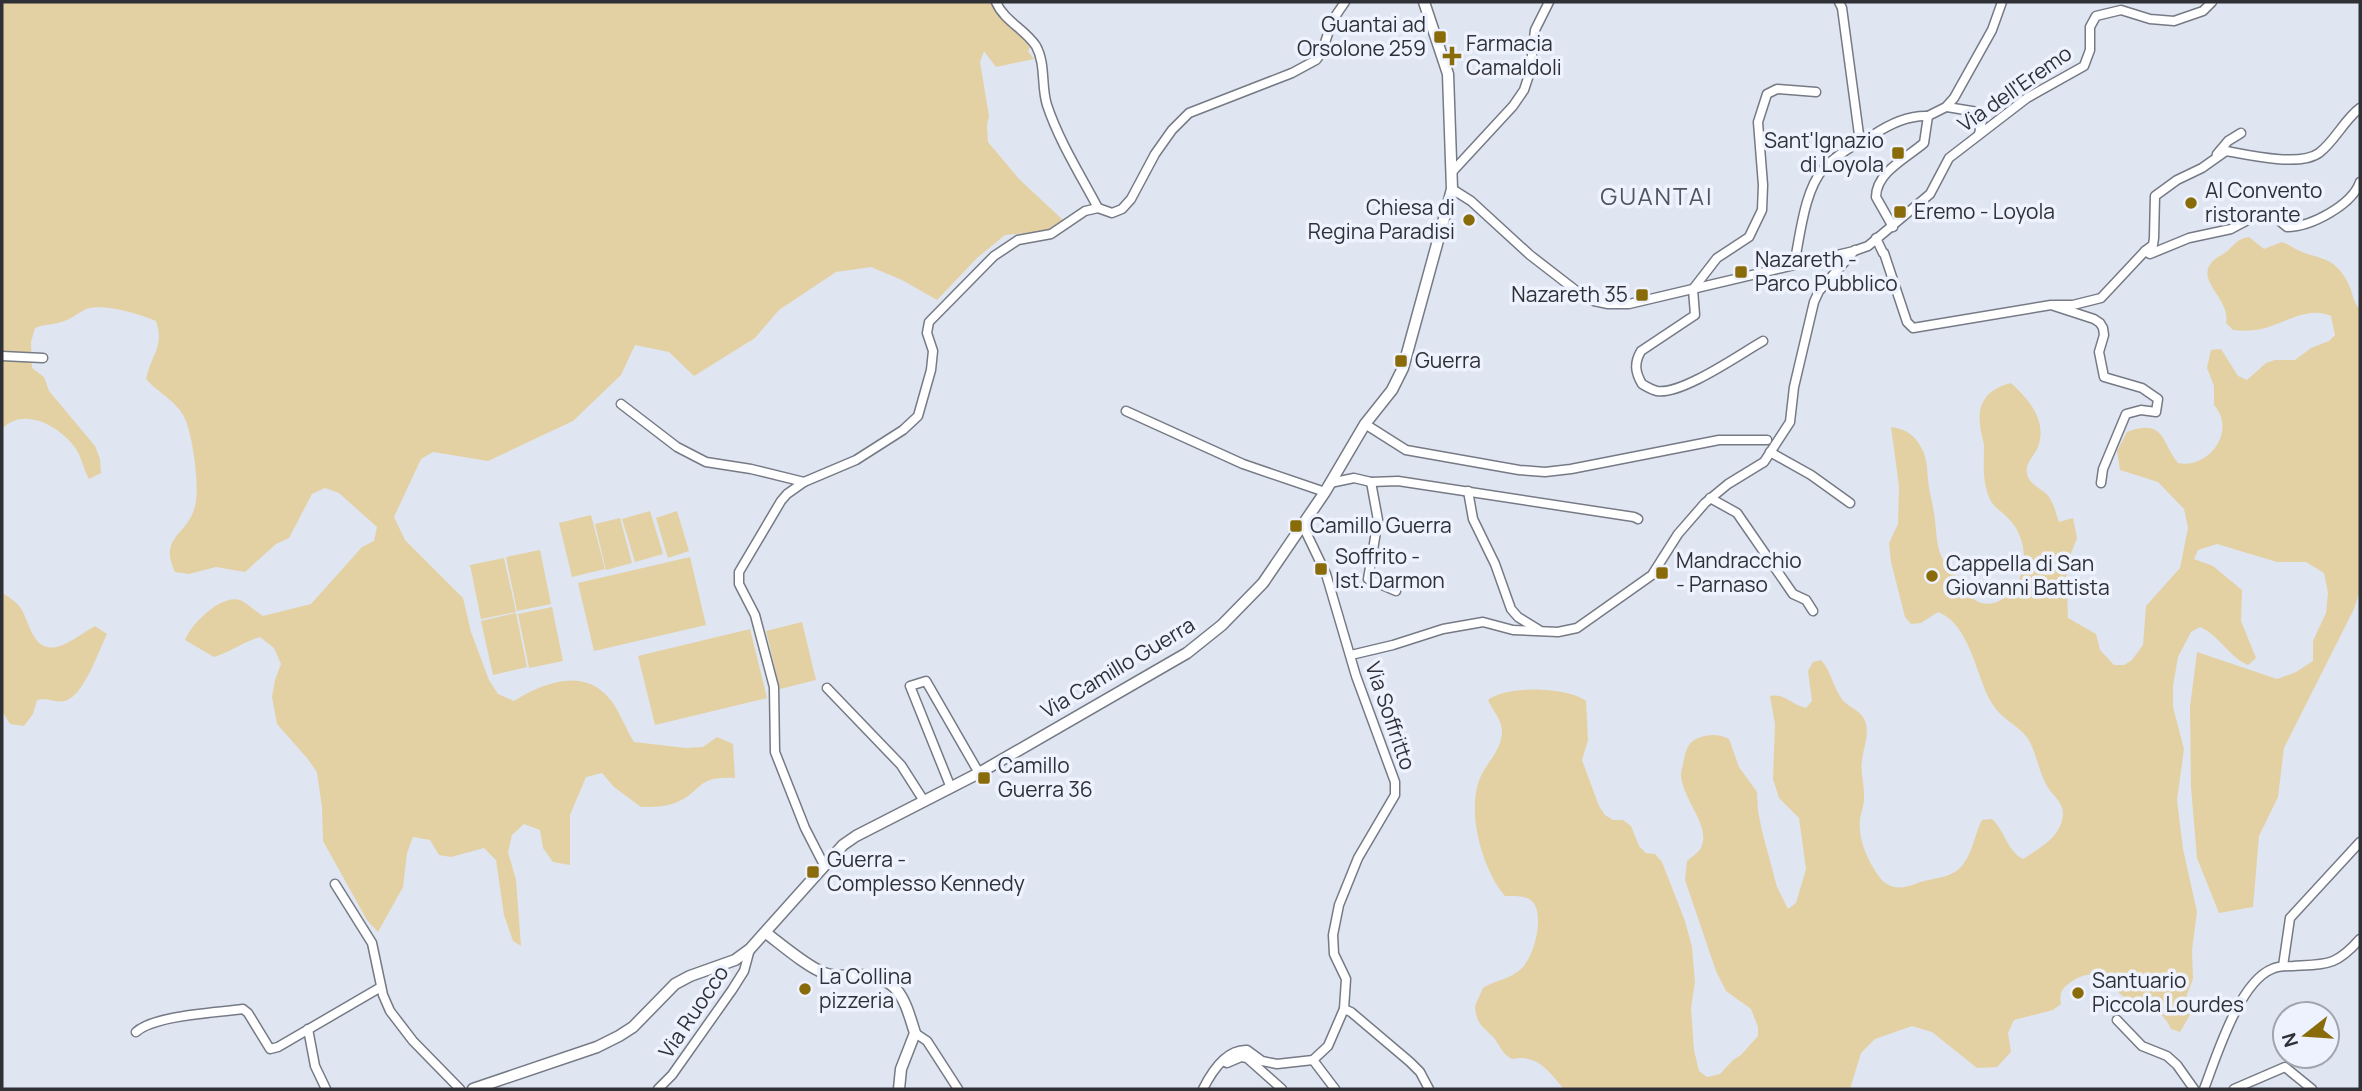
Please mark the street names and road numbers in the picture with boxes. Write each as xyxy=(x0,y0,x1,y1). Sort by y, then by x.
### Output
street label: Via dell'Eremo xyxy=(1952,39,2077,138)
street label: Via Camillo Guerra xyxy=(1035,610,1200,724)
street label: Via Soffritto xyxy=(1359,658,1423,774)
street label: Via Ruocco xyxy=(652,960,734,1063)

